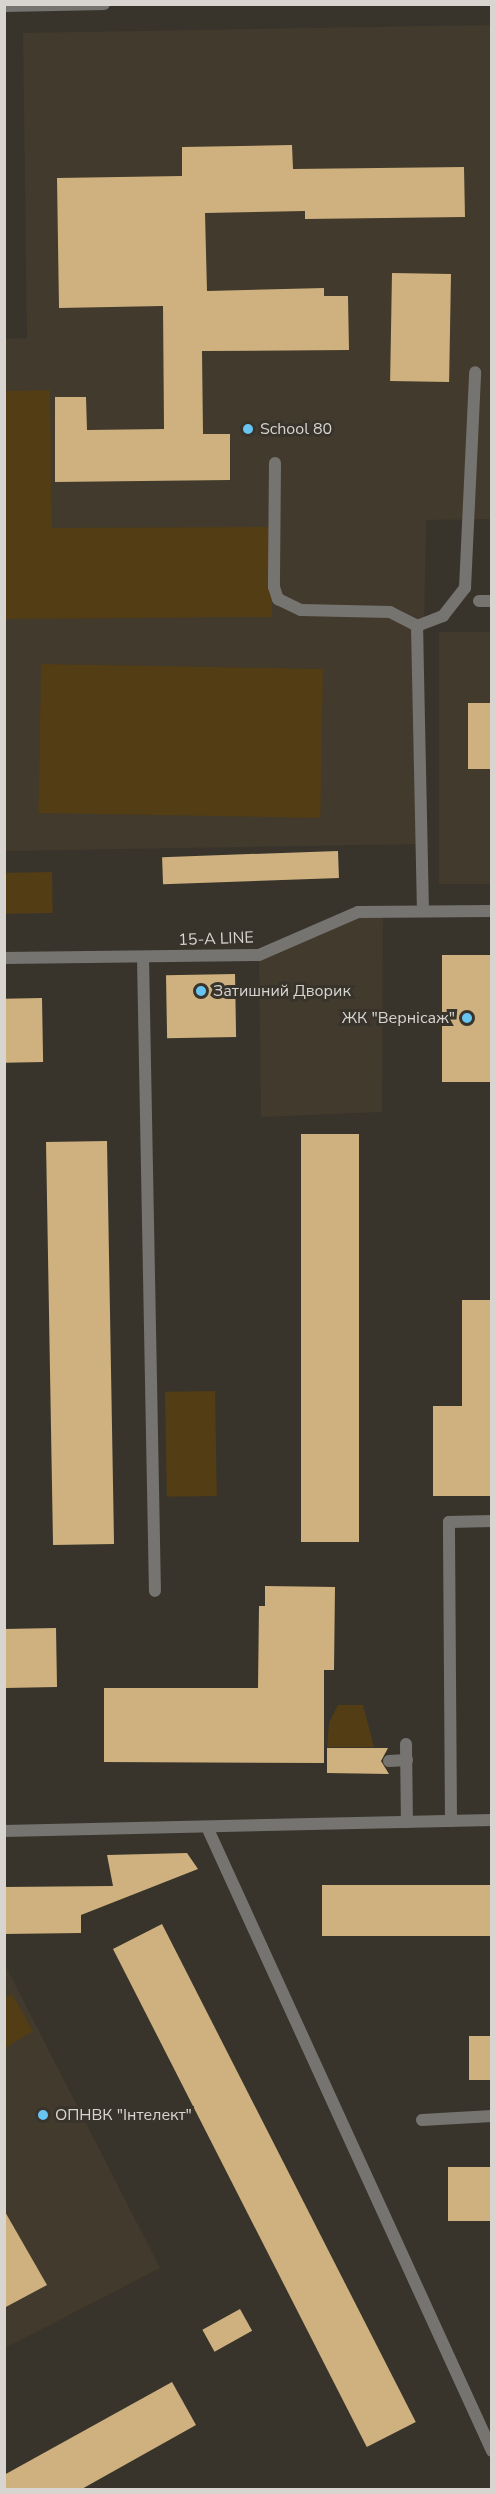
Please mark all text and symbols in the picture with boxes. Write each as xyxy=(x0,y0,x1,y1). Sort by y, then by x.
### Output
place label: School 80 xyxy=(260,419,332,439)
marker: School 80 xyxy=(241,422,255,436)
street label: 15-A LINE xyxy=(178,928,254,950)
place label: Затишний Дворик xyxy=(213,981,351,1001)
marker: Затишний Дворик xyxy=(194,984,208,998)
place label: ЖК "Вернісаж" xyxy=(342,1008,455,1028)
marker: ЖК "Вернісаж" xyxy=(460,1011,474,1025)
place label: ОПНВК "Інтелект" xyxy=(55,2105,192,2125)
marker: ОПНВК "Інтелект" xyxy=(36,2108,50,2122)

